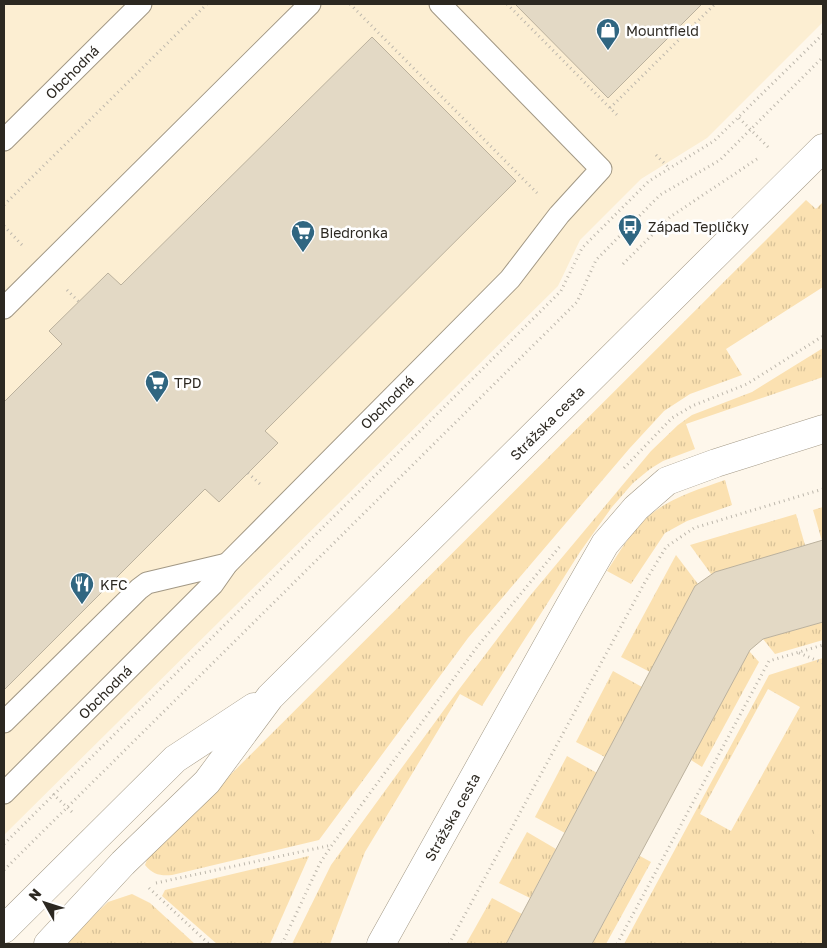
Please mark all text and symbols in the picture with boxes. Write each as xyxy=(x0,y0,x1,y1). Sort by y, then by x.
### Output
shop icon: Mountfield xyxy=(595,17,621,51)
place label: Mountfield xyxy=(626,22,699,39)
street label: Obchodná xyxy=(42,42,102,102)
bus stop icon: Západ Tepličky xyxy=(617,213,643,247)
place label: Západ Tepličky xyxy=(648,218,749,235)
supermarket icon: Biedronka xyxy=(290,219,316,253)
place label: Biedronka xyxy=(320,224,388,241)
supermarket icon: TPD xyxy=(144,369,170,403)
street label: Obchodná xyxy=(357,372,417,432)
place label: TPD xyxy=(174,374,202,391)
street label: Strážska cesta xyxy=(506,382,588,464)
restaurant icon: KFC xyxy=(69,571,95,605)
place label: KFC xyxy=(100,576,127,593)
street label: Obchodná xyxy=(75,662,135,722)
street label: Strážska cesta xyxy=(421,770,483,864)
north arrow xyxy=(20,878,70,928)
text: N xyxy=(25,885,44,904)

